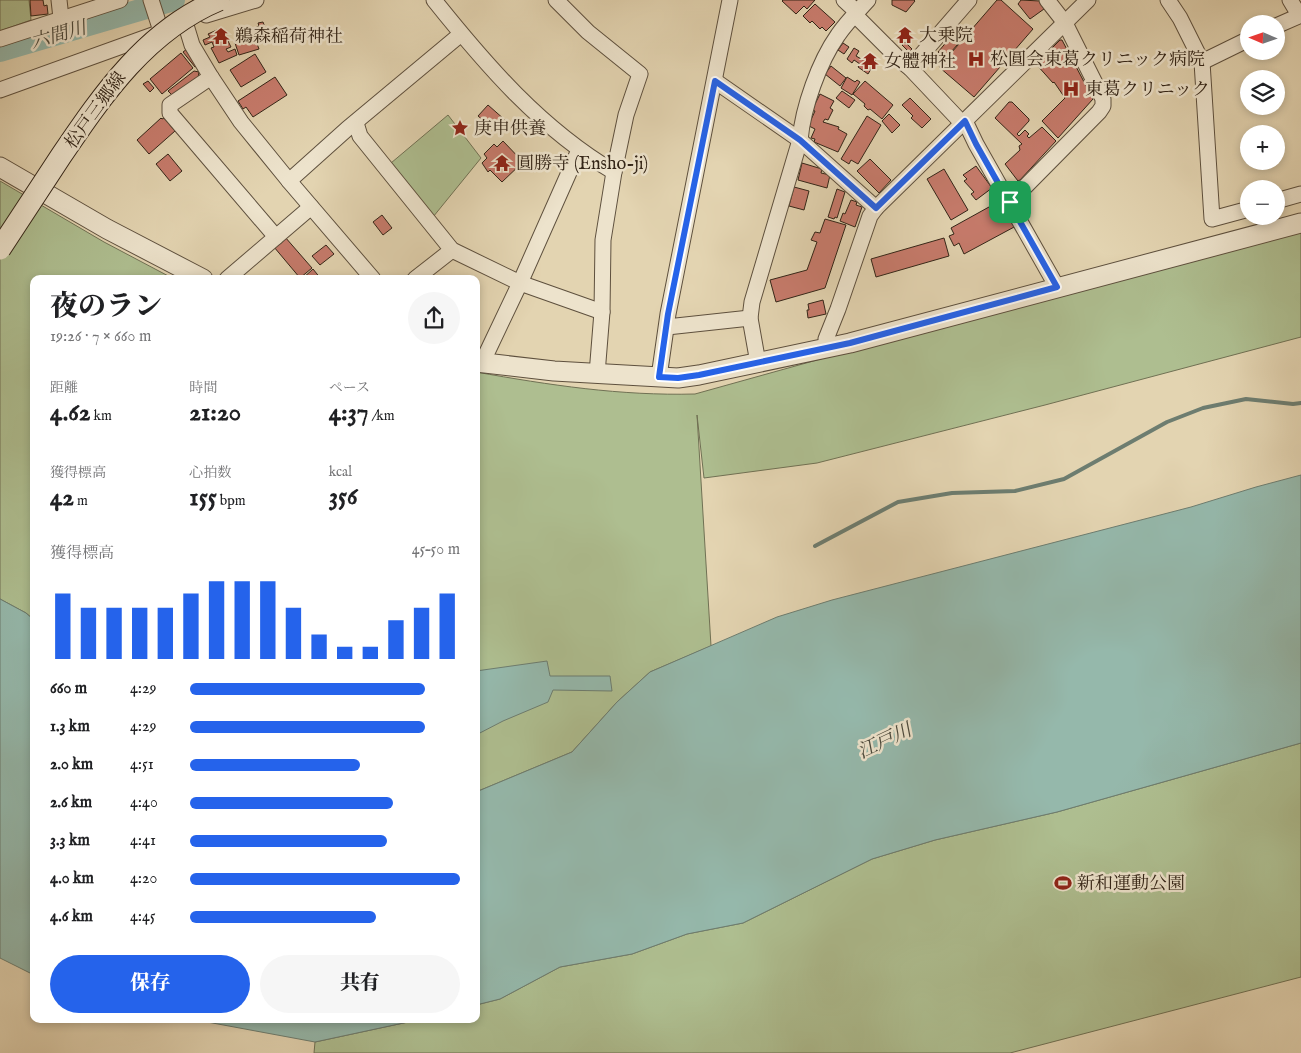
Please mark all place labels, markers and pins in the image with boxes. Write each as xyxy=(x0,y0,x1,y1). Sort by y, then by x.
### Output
temple icon: 大乗院 xyxy=(895,25,915,45)
place label: 大乗院 xyxy=(919,25,973,48)
temple icon: 鵜森稲荷神社 xyxy=(211,26,231,46)
place label: 鵜森稲荷神社 xyxy=(235,26,343,49)
hospital icon: 松圓会東葛クリニック病院 xyxy=(966,49,986,69)
place label: 松圓会東葛クリニック病院 xyxy=(990,49,1205,72)
temple icon: 女體神社 xyxy=(860,51,880,71)
place label: 女體神社 xyxy=(884,51,956,74)
hospital icon: 東葛クリニック xyxy=(1061,79,1081,99)
place label: 東葛クリニック xyxy=(1085,79,1210,102)
place icon: 庚申供養 xyxy=(450,118,470,138)
place label: 庚申供養 xyxy=(474,118,546,141)
temple icon: 圓勝寺 (Ensho-ji) xyxy=(492,153,512,173)
place label: 圓勝寺 (Ensho-ji) xyxy=(516,153,648,176)
pin xyxy=(989,181,1031,223)
sports icon: 新和運動公園 xyxy=(1053,873,1073,893)
place label: 新和運動公園 xyxy=(1077,873,1185,896)

